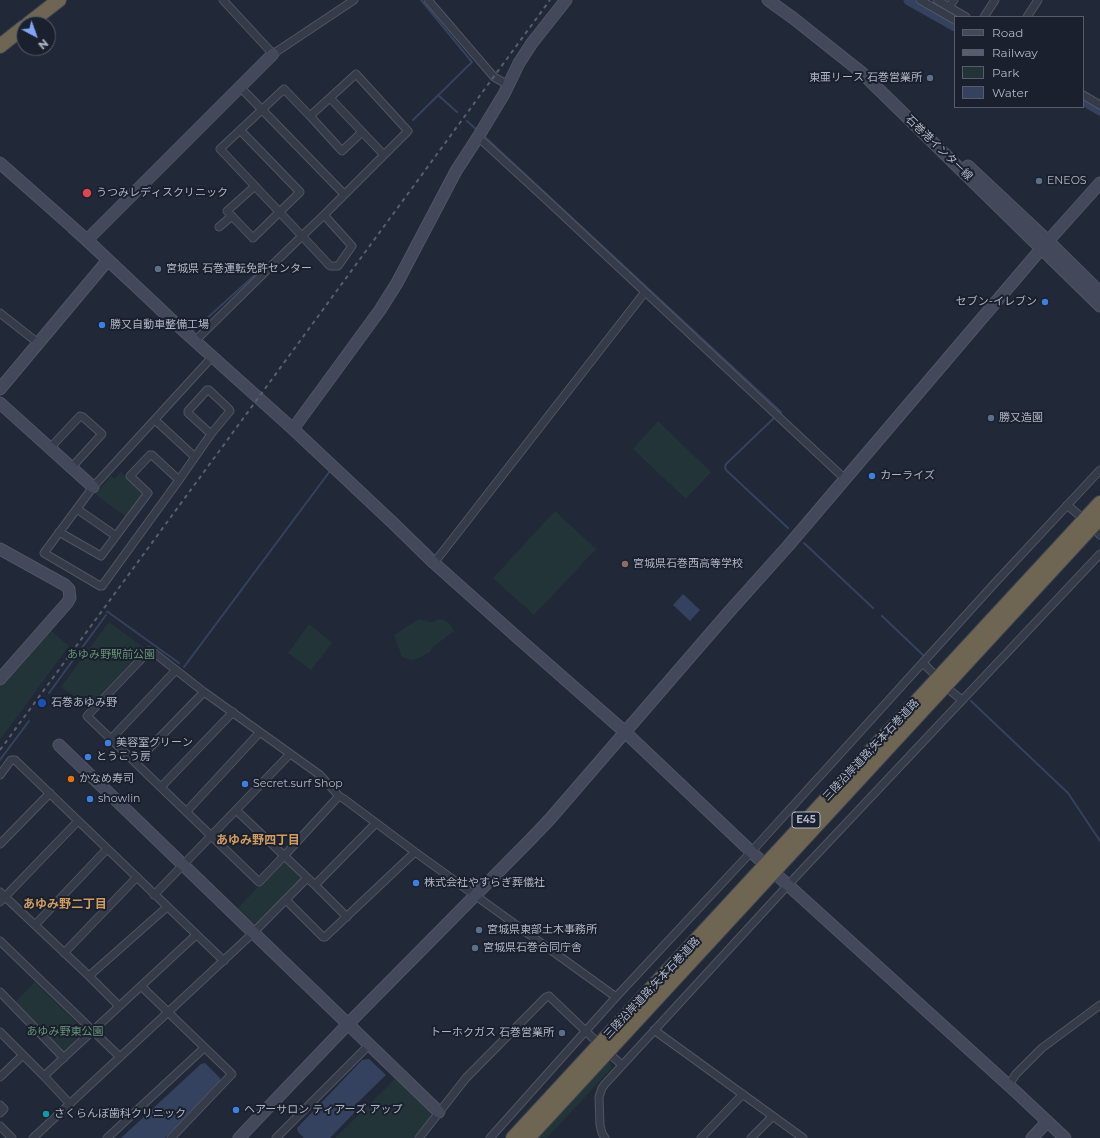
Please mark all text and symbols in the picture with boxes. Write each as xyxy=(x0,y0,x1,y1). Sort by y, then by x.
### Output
north arrow xyxy=(16,16,56,56)
legend xyxy=(954,16,1084,108)
text: Road xyxy=(992,25,1023,40)
text: N xyxy=(35,36,51,52)
text: Railway xyxy=(992,45,1038,60)
text: Park xyxy=(992,65,1019,80)
place label: 東亜リース 石巻営業所 xyxy=(809,71,922,85)
marker: 東亜リース 石巻営業所 xyxy=(925,73,935,83)
text: Water xyxy=(992,85,1028,100)
street label: 石巻港インター線 xyxy=(903,113,975,183)
place label: ENEOS xyxy=(1047,174,1087,188)
marker: ENEOS xyxy=(1034,176,1044,186)
place label: うつみレディスクリニック xyxy=(96,186,228,200)
marker: うつみレディスクリニック xyxy=(81,187,93,199)
place label: 宮城県 石巻運転免許センター xyxy=(166,262,312,276)
marker: 宮城県 石巻運転免許センター xyxy=(153,264,163,274)
place label: セブン-イレブン xyxy=(956,295,1037,309)
marker: セブン-イレブン xyxy=(1040,297,1050,307)
place label: 勝又自動車整備工場 xyxy=(110,318,209,332)
marker: 勝又自動車整備工場 xyxy=(97,320,107,330)
place label: 勝又造園 xyxy=(999,411,1043,425)
marker: 勝又造園 xyxy=(986,413,996,423)
place label: カーライズ xyxy=(880,469,935,483)
marker: カーライズ xyxy=(867,471,877,481)
place label: 宮城県石巻西高等学校 xyxy=(633,557,743,571)
marker: 宮城県石巻西高等学校 xyxy=(620,559,630,569)
park label: あゆみ野駅前公園 xyxy=(67,648,155,662)
place label: 石巻あゆみ野 xyxy=(51,696,117,710)
street label: 三陸沿岸道路;矢本石巻道路 xyxy=(820,696,922,804)
marker: 石巻あゆみ野 xyxy=(36,697,48,709)
place label: 美容室グリーン xyxy=(116,736,193,750)
marker: 美容室グリーン xyxy=(103,738,113,748)
place label: とうこう房 xyxy=(96,750,151,764)
marker: とうこう房 xyxy=(83,752,93,762)
place label: かなめ寿司 xyxy=(79,772,134,786)
marker: かなめ寿司 xyxy=(66,774,76,784)
place label: Secret.surf Shop xyxy=(253,777,343,791)
marker: Secret.surf Shop xyxy=(240,779,250,789)
place label: showlin xyxy=(98,792,141,806)
marker: showlin xyxy=(85,794,95,804)
road number: E45 xyxy=(792,812,820,828)
district label: あゆみ野四丁目 xyxy=(216,833,300,847)
place label: 株式会社やすらぎ葬儀社 xyxy=(424,876,545,890)
marker: 株式会社やすらぎ葬儀社 xyxy=(411,878,421,888)
district label: あゆみ野二丁目 xyxy=(23,897,107,911)
place label: 宮城県東部土木事務所 xyxy=(487,923,597,937)
marker: 宮城県東部土木事務所 xyxy=(474,925,484,935)
street label: 三陸沿岸道路;矢本石巻道路 xyxy=(601,934,703,1042)
place label: 宮城県石巻合同庁舎 xyxy=(483,941,582,955)
marker: 宮城県石巻合同庁舎 xyxy=(470,943,480,953)
park label: あゆみ野東公園 xyxy=(27,1025,103,1039)
place label: トーホクガス 石巻営業所 xyxy=(430,1026,554,1040)
marker: トーホクガス 石巻営業所 xyxy=(557,1028,567,1038)
place label: ヘアーサロン ティアーズ アップ xyxy=(244,1103,402,1117)
marker: ヘアーサロン ティアーズ アップ xyxy=(231,1105,241,1115)
place label: さくらんぼ歯科クリニック xyxy=(54,1107,186,1121)
marker: さくらんぼ歯科クリニック xyxy=(41,1109,51,1119)

